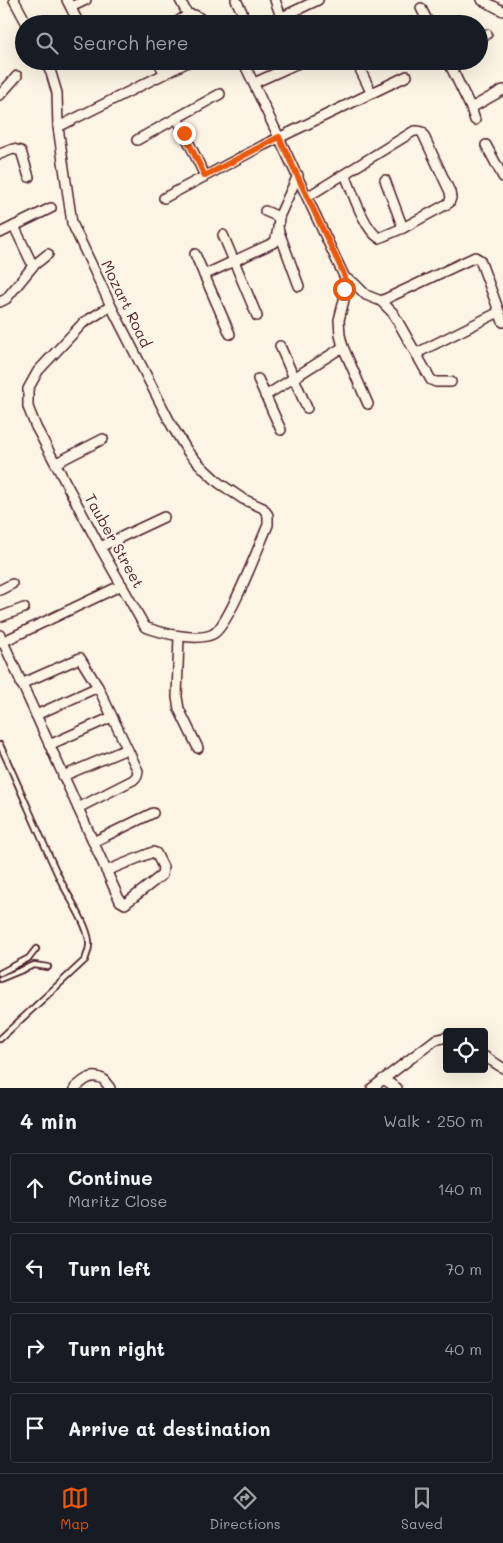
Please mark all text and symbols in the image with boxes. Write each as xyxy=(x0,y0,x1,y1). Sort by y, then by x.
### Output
search box xyxy=(15,15,488,70)
icon: search xyxy=(33,29,61,57)
text: Search here xyxy=(73,30,189,55)
route end xyxy=(173,122,196,145)
street label: Mozart Road xyxy=(97,257,157,351)
route start xyxy=(333,278,356,301)
street label: Tauber Street xyxy=(81,490,149,591)
map controls xyxy=(443,1028,488,1073)
button: locate xyxy=(443,1028,488,1073)
text: 4 min xyxy=(20,1107,77,1134)
text: Walk · 250 m xyxy=(383,1110,483,1131)
text: Continue xyxy=(68,1165,153,1190)
icon: ahead xyxy=(21,1174,49,1202)
text: 140 m xyxy=(438,1178,482,1199)
text: Maritz Close xyxy=(68,1190,167,1211)
icon: left xyxy=(21,1254,49,1282)
text: Turn left xyxy=(68,1256,151,1281)
text: 70 m xyxy=(445,1258,482,1279)
icon: right xyxy=(21,1334,49,1362)
text: Turn right xyxy=(68,1336,165,1361)
text: 40 m xyxy=(445,1338,482,1359)
icon: arrive xyxy=(21,1414,49,1442)
text: Arrive at destination xyxy=(68,1416,271,1441)
tab: Map xyxy=(60,1484,89,1533)
tab: Directions xyxy=(209,1484,281,1533)
tab: Saved xyxy=(401,1484,443,1533)

